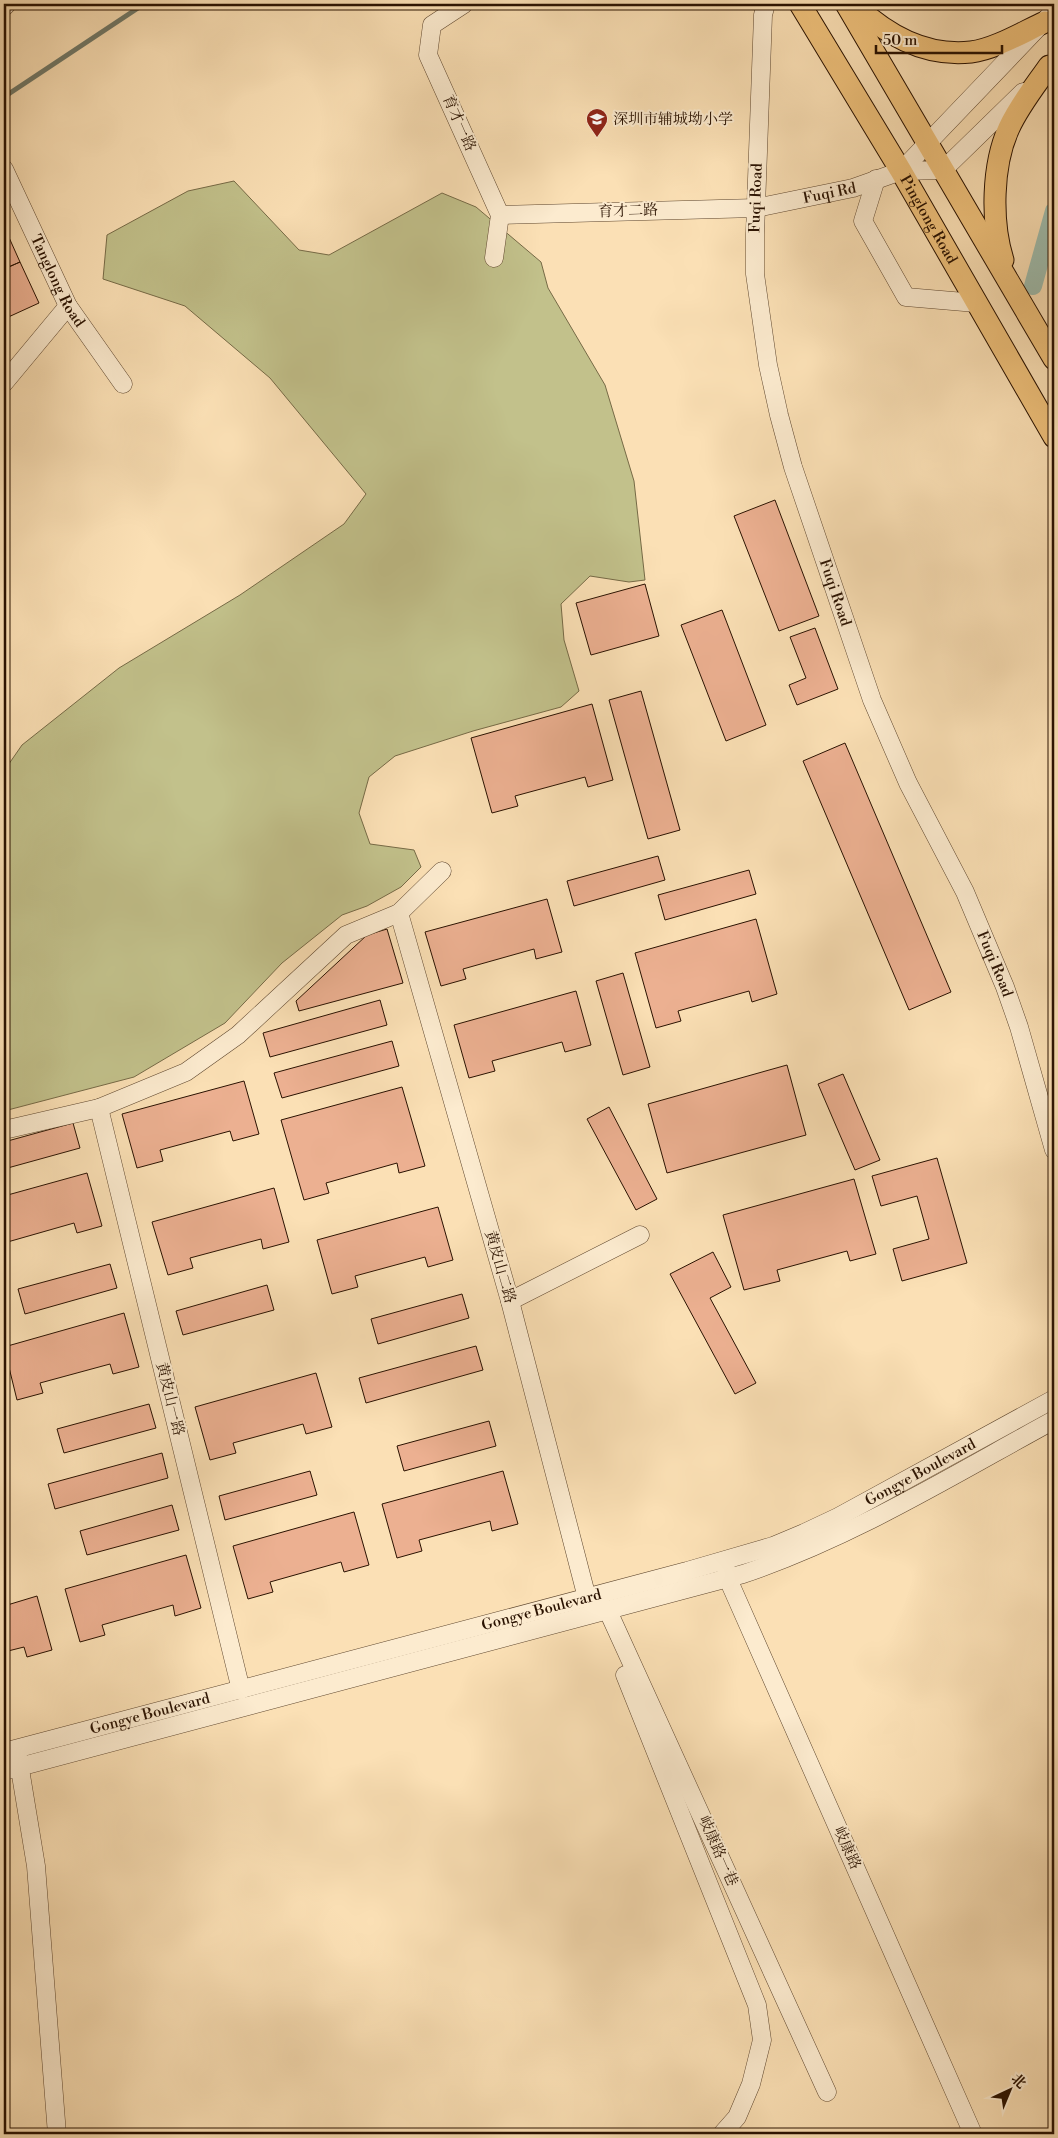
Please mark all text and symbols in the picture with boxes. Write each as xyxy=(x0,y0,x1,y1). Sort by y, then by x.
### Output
scale bar xyxy=(876,22,1002,54)
text: 50 m xyxy=(883,31,917,50)
street label: 育才一路 xyxy=(438,92,480,154)
school or university icon: 深圳市辅城坳小学 xyxy=(585,107,609,138)
place label: 深圳市辅城坳小学 xyxy=(613,110,733,129)
street label: Fuqi Road xyxy=(745,162,767,233)
street label: Pinglong Road xyxy=(896,172,962,268)
street label: Fuqi Rd xyxy=(801,178,858,208)
street label: 育才二路 xyxy=(598,200,658,222)
street label: Tanglong Road xyxy=(26,231,90,331)
street label: Fuqi Road xyxy=(815,556,856,629)
street label: Fuqi Road xyxy=(973,928,1017,1000)
street label: 黄皮山二路 xyxy=(481,1228,519,1306)
street label: 黄皮山一路 xyxy=(152,1360,188,1438)
street label: Gongye Boulevard xyxy=(862,1434,979,1510)
street label: Gongye Boulevard xyxy=(479,1584,604,1635)
street label: Gongye Boulevard xyxy=(88,1688,212,1738)
street label: 岐康路一巷 xyxy=(694,1813,742,1889)
street label: 岐康路 xyxy=(829,1824,865,1872)
north arrow xyxy=(986,2066,1036,2116)
text: 北 xyxy=(1007,2070,1030,2093)

